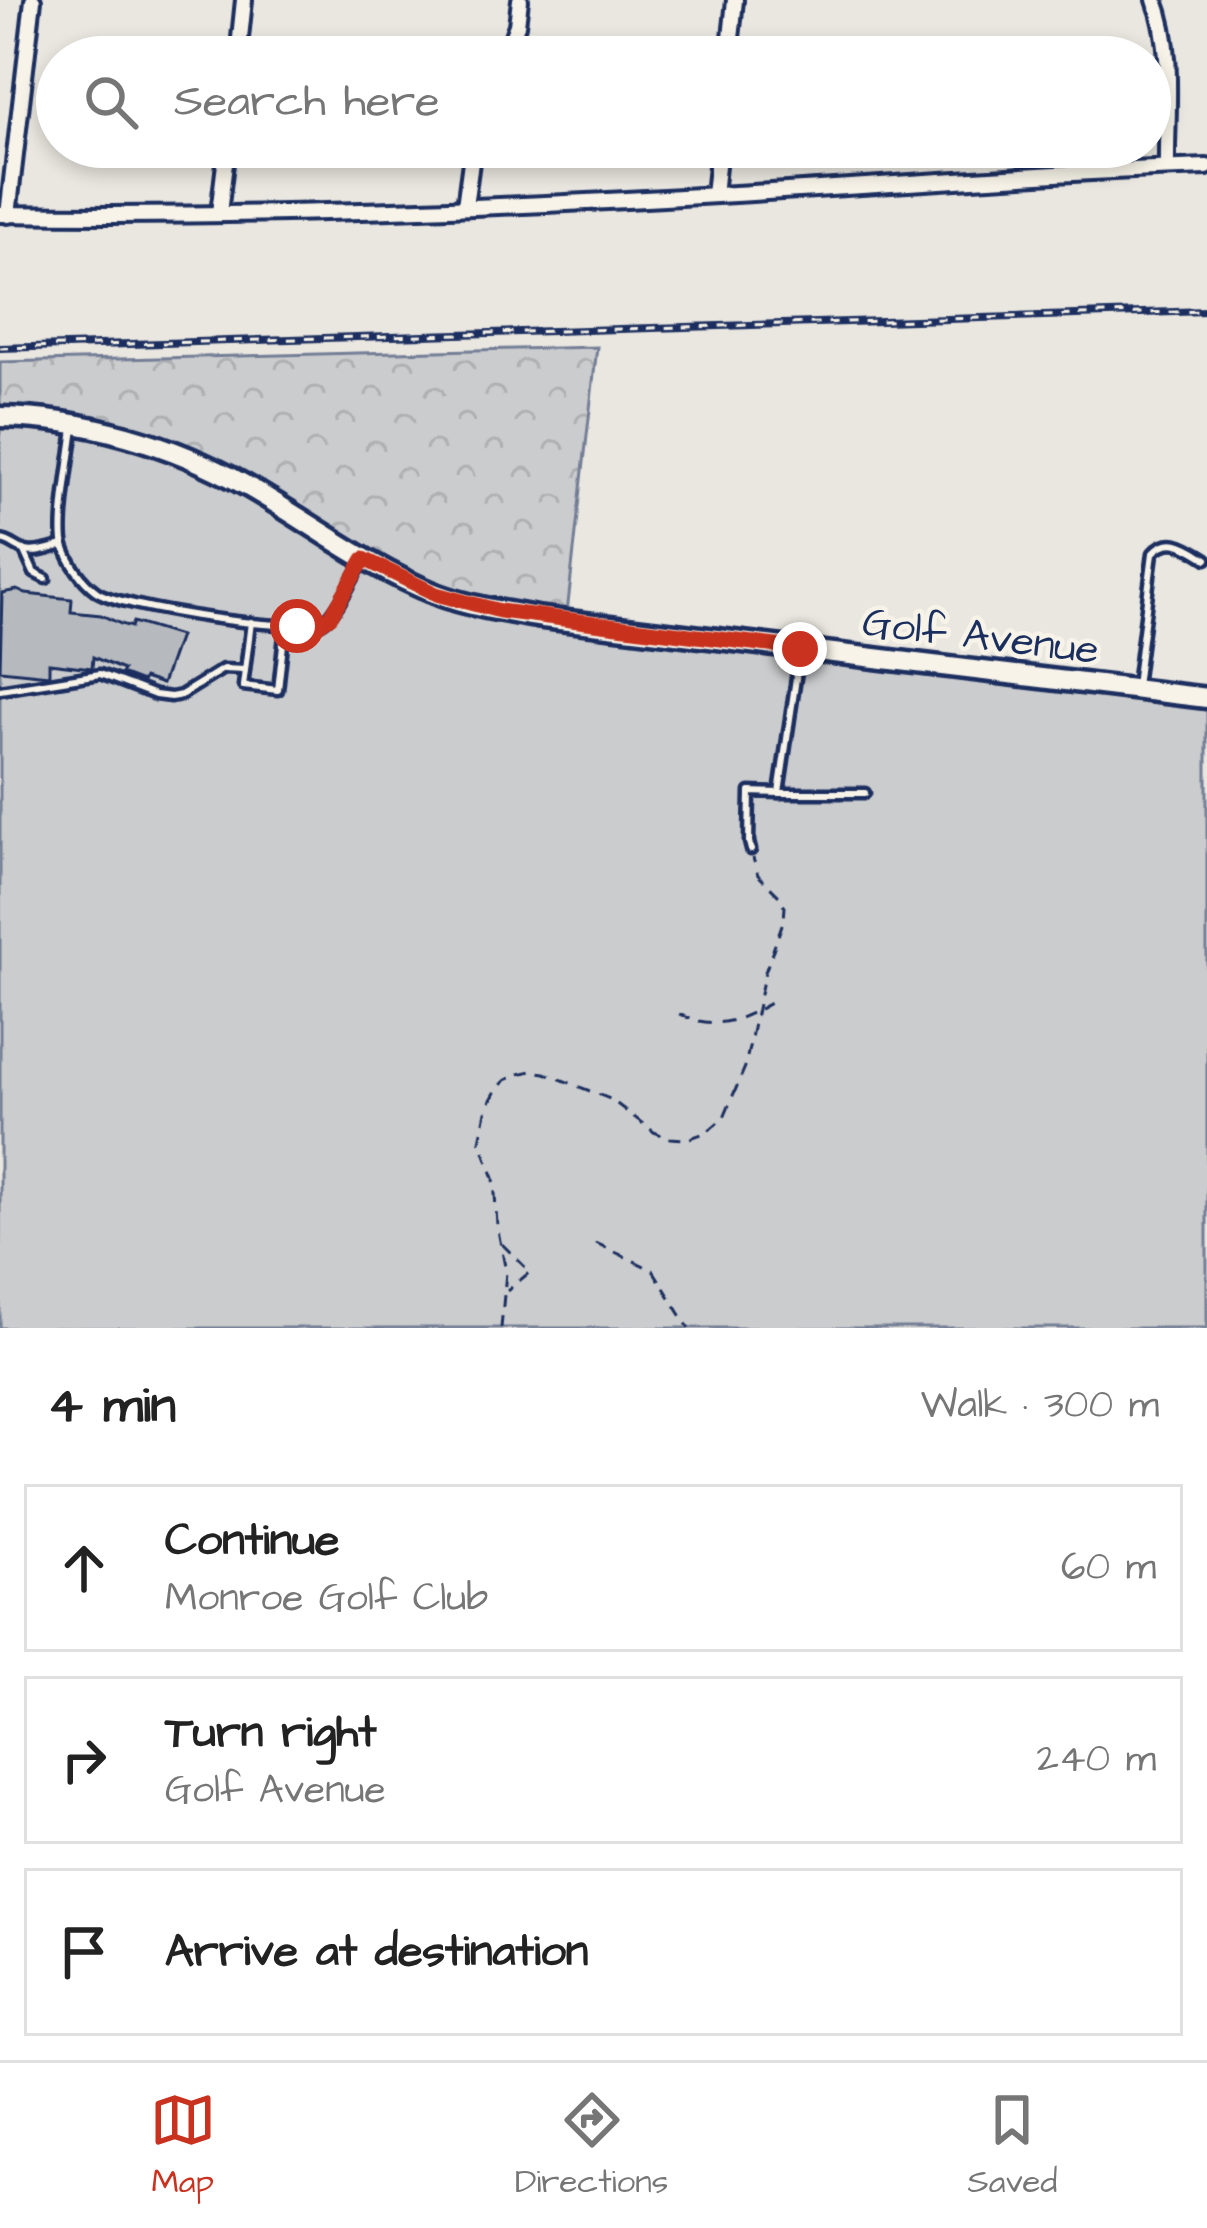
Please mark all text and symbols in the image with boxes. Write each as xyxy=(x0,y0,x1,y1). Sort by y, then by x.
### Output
search box xyxy=(36,36,1171,168)
icon: search xyxy=(78,69,144,135)
text: Search here xyxy=(174,71,440,133)
street label: Golf Avenue xyxy=(859,594,1102,680)
route start xyxy=(270,599,324,653)
route end xyxy=(773,622,827,676)
text: 4 min xyxy=(48,1371,176,1442)
text: Walk · 300 m xyxy=(921,1379,1159,1433)
text: Continue xyxy=(165,1510,339,1572)
icon: ahead xyxy=(51,1535,117,1601)
text: 60 m xyxy=(1061,1541,1156,1595)
text: Monroe Golf Club xyxy=(165,1572,488,1626)
text: Turn right xyxy=(165,1702,377,1764)
icon: right xyxy=(51,1727,117,1793)
text: 240 m xyxy=(1037,1733,1156,1787)
text: Golf Avenue xyxy=(165,1764,386,1818)
icon: arrive xyxy=(51,1919,117,1985)
text: Arrive at destination xyxy=(165,1921,588,1983)
tab: Map xyxy=(150,2087,216,2205)
tab: Directions xyxy=(515,2087,668,2205)
tab: Saved xyxy=(967,2087,1057,2205)

